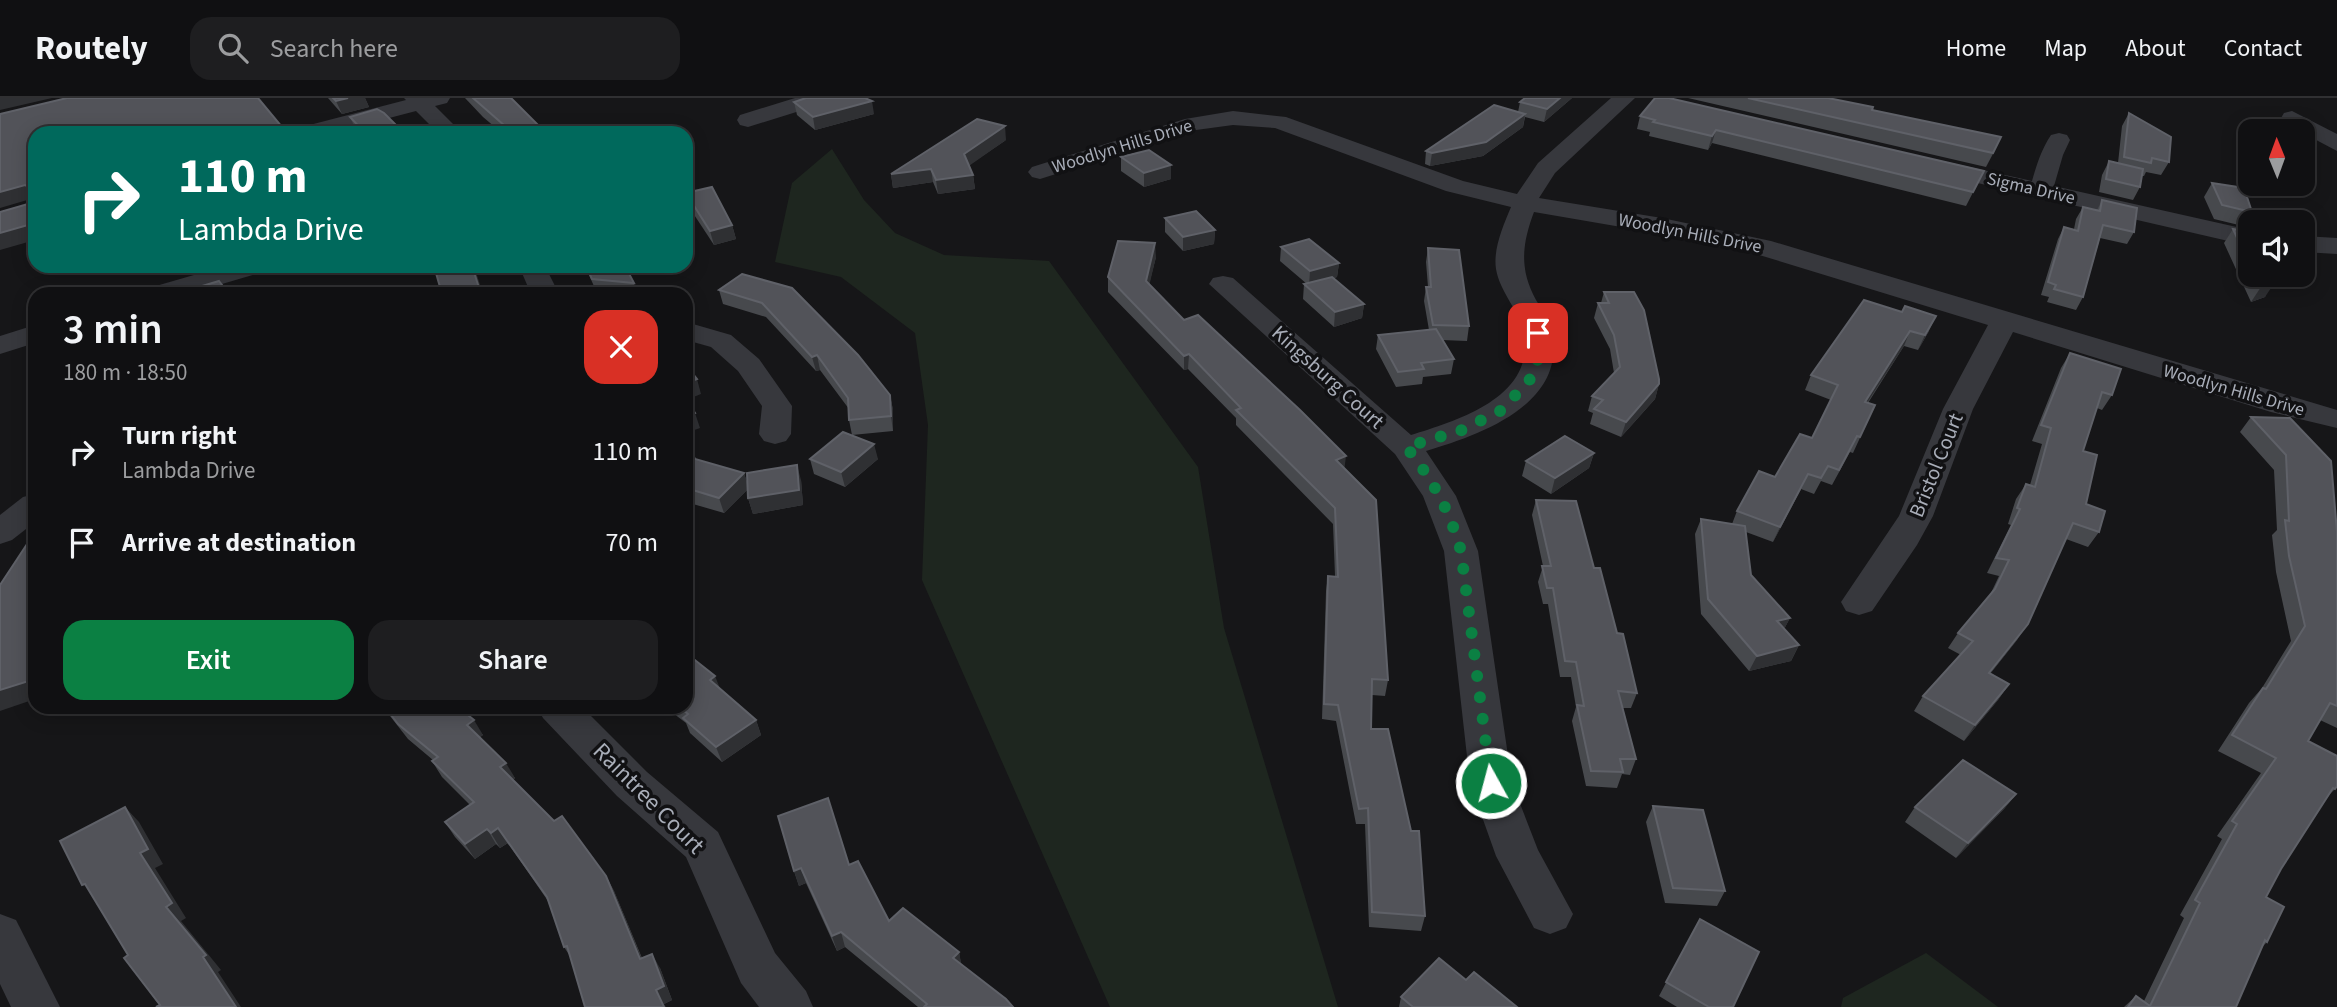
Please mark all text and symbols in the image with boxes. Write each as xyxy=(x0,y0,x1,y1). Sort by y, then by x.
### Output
search box xyxy=(190,17,680,80)
text: Routely xyxy=(35,25,148,72)
icon: search xyxy=(214,29,252,67)
text: Search here xyxy=(270,30,398,67)
text: Home xyxy=(1946,31,2006,66)
text: Map xyxy=(2044,31,2087,66)
text: About xyxy=(2125,31,2186,66)
text: Contact xyxy=(2224,31,2302,66)
street label: Woodlyn Hills Drive xyxy=(1049,113,1195,180)
north arrow xyxy=(2238,119,2315,196)
map controls xyxy=(2238,119,2315,287)
text: 110 m xyxy=(178,142,307,212)
icon: right xyxy=(63,154,154,245)
street label: Sigma Drive xyxy=(1984,166,2077,211)
text: Lambda Drive xyxy=(178,207,364,253)
street label: Woodlyn Hills Drive xyxy=(1616,207,1764,260)
button: sound xyxy=(2238,210,2315,287)
text: 3 min xyxy=(63,300,163,360)
pin xyxy=(1508,303,1568,363)
button: close xyxy=(584,310,658,384)
icon: arrive xyxy=(1519,314,1557,352)
street label: Kingsburg Court xyxy=(1265,318,1391,436)
text: 180 m · 18:50 xyxy=(63,356,187,389)
street label: Woodlyn Hills Drive xyxy=(2160,358,2307,423)
street label: Bristol Court xyxy=(1901,408,1971,522)
text: Turn right xyxy=(122,417,237,454)
icon: right xyxy=(63,433,101,471)
text: 110 m xyxy=(592,433,658,470)
text: Lambda Drive xyxy=(122,454,255,487)
icon: arrive xyxy=(63,524,101,562)
text: Arrive at destination xyxy=(122,524,356,561)
text: 70 m xyxy=(605,524,658,561)
button: Exit xyxy=(63,620,354,700)
button: Share xyxy=(368,620,658,700)
street label: Raintree Court xyxy=(585,734,713,862)
position arrow xyxy=(1454,746,1528,820)

